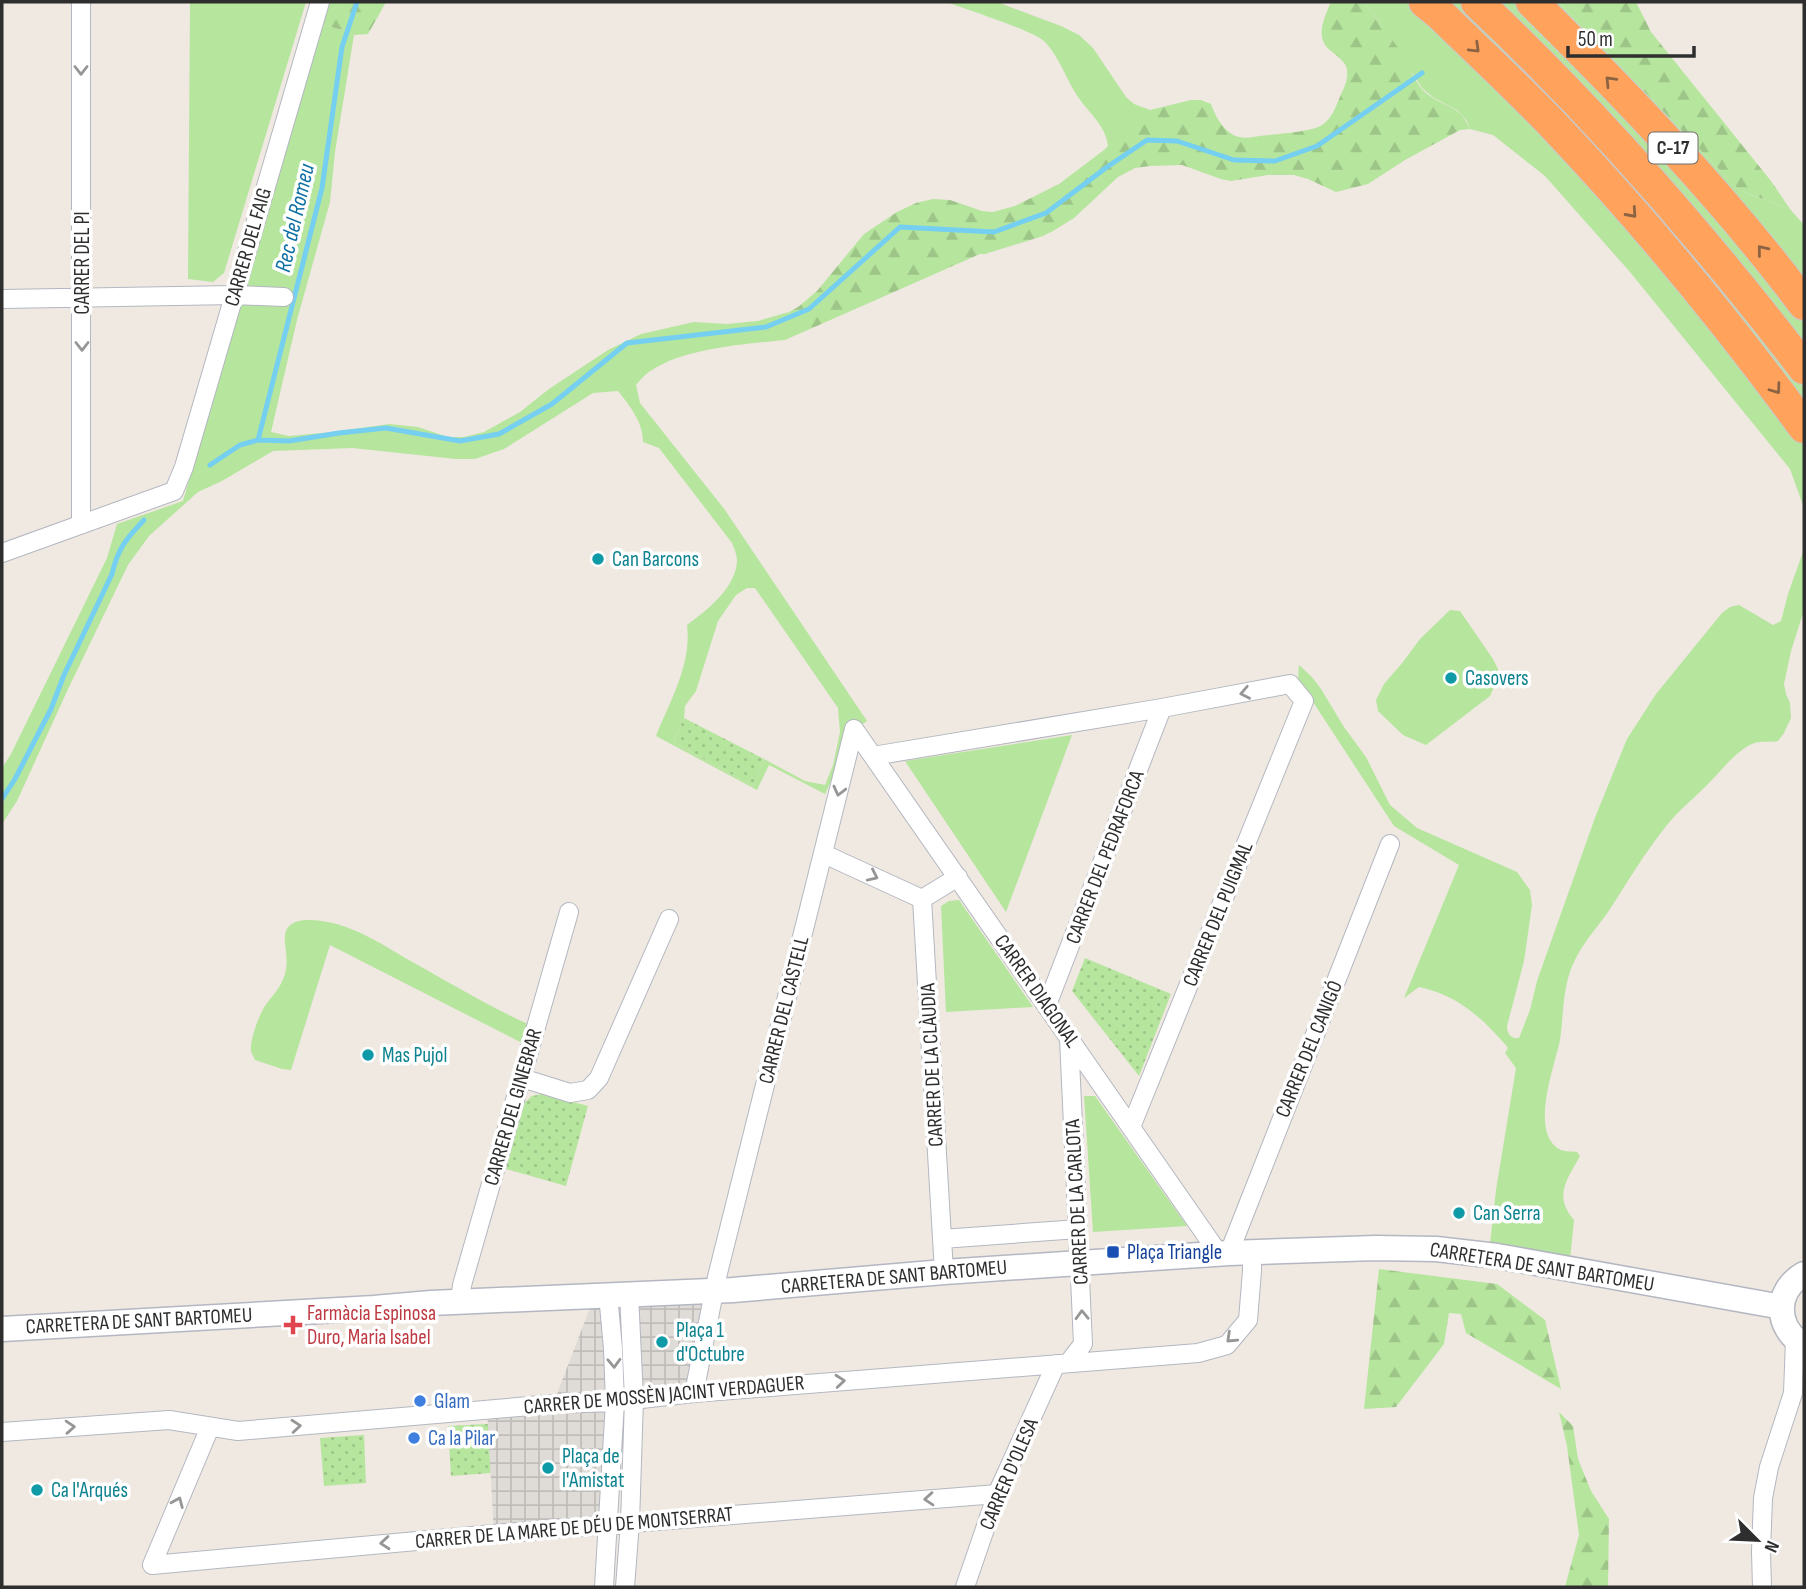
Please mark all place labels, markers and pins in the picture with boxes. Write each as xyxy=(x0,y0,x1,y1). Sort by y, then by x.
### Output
place label: Can Barcons xyxy=(612,547,699,572)
marker: Can Barcons xyxy=(590,551,606,567)
place label: Casovers xyxy=(1465,666,1529,691)
marker: Casovers xyxy=(1443,670,1459,686)
place label: Mas Pujol xyxy=(382,1043,447,1068)
marker: Mas Pujol xyxy=(360,1047,376,1063)
place label: Can Serra xyxy=(1473,1201,1540,1226)
marker: Can Serra xyxy=(1451,1205,1467,1221)
place label: Plaça Triangle xyxy=(1127,1240,1222,1265)
marker: Plaça Triangle xyxy=(1105,1244,1121,1260)
place label: Farmàcia Espinosa Duro, Maria Isabel xyxy=(307,1301,436,1350)
marker: Farmàcia Espinosa Duro, Maria Isabel xyxy=(285,1317,301,1333)
place label: Plaça 1 d'Octubre xyxy=(676,1318,745,1367)
marker: Plaça 1 d'Octubre xyxy=(654,1334,670,1350)
place label: Glam xyxy=(434,1389,470,1414)
marker: Glam xyxy=(412,1393,428,1409)
place label: Ca la Pilar xyxy=(428,1426,495,1451)
marker: Ca la Pilar xyxy=(406,1430,422,1446)
place label: Plaça de l'Amistat xyxy=(562,1444,624,1493)
marker: Plaça de l'Amistat xyxy=(540,1460,556,1476)
place label: Ca l'Arqués xyxy=(51,1478,128,1503)
marker: Ca l'Arqués xyxy=(29,1482,45,1498)

